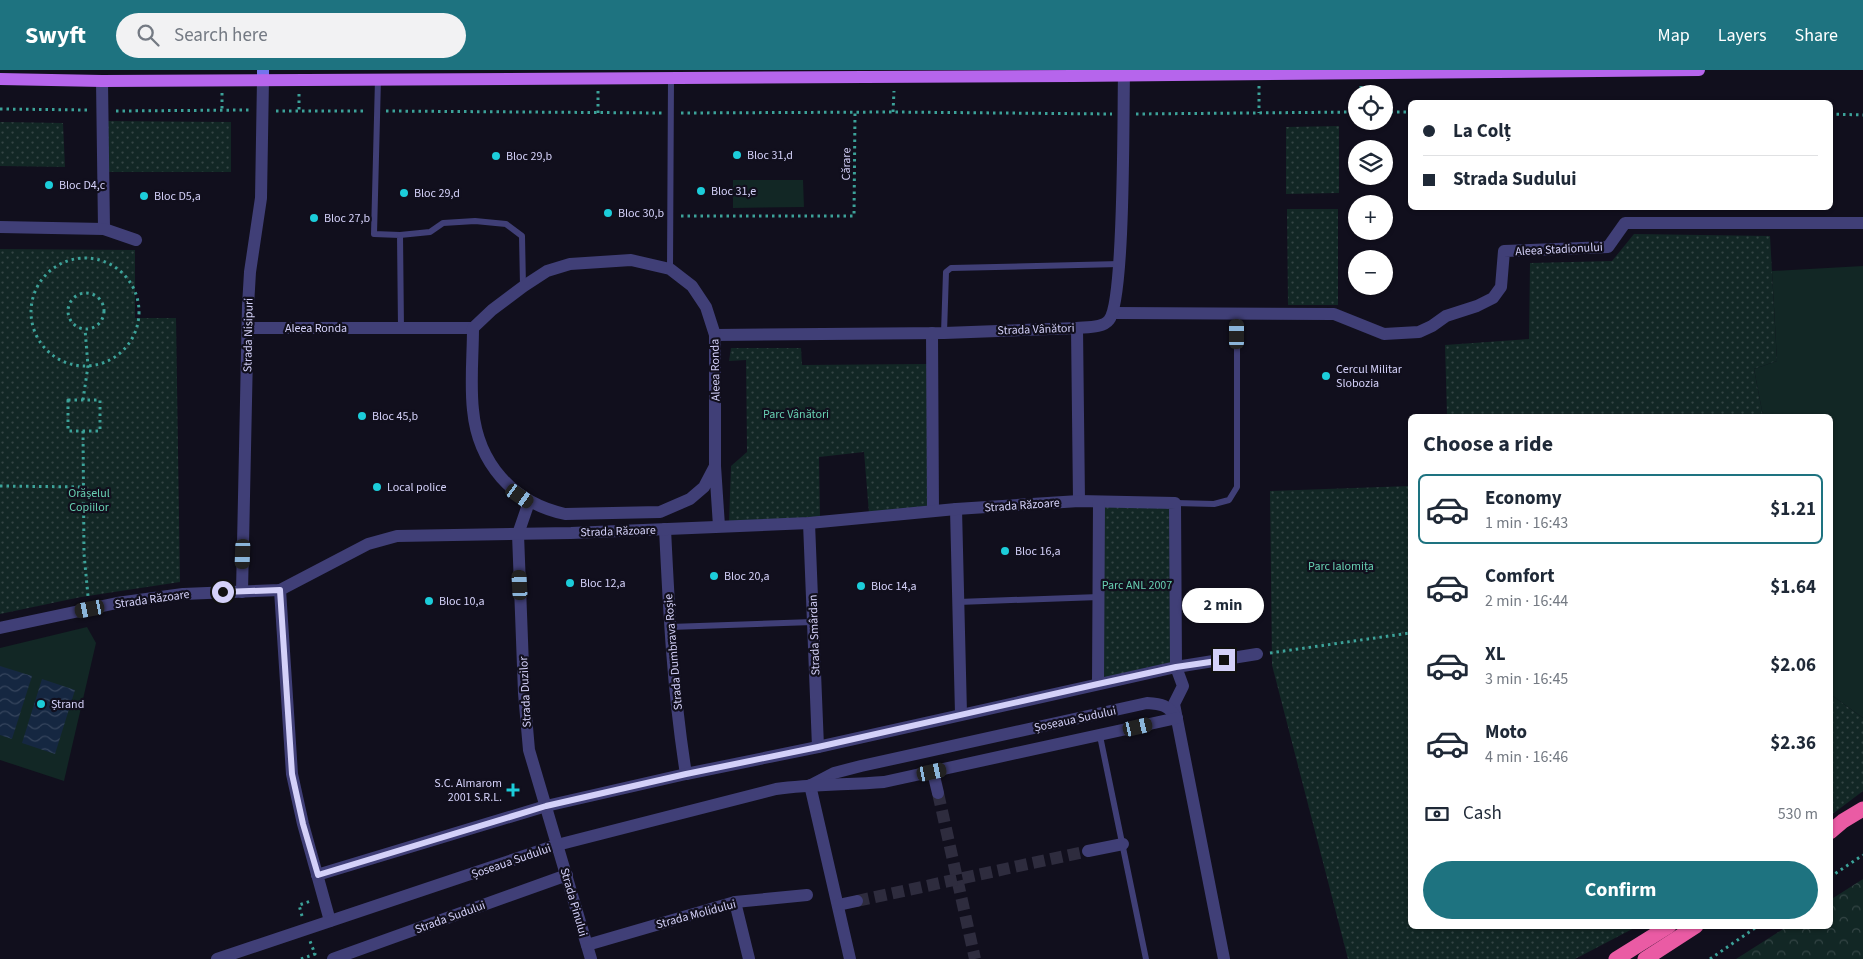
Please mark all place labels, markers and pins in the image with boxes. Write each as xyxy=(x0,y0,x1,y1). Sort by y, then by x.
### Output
place label: Bloc 31,d xyxy=(747,147,793,164)
place label: Bloc 29,b xyxy=(506,148,552,165)
marker: Bloc 31,d xyxy=(731,149,743,161)
marker: Bloc 29,b xyxy=(490,150,502,162)
place label: Bloc D4,c xyxy=(59,177,106,194)
marker: Bloc D4,c xyxy=(43,179,55,191)
place label: Bloc 31,e xyxy=(711,183,756,200)
place label: Bloc 29,d xyxy=(414,185,460,202)
marker: Bloc 31,e xyxy=(695,185,707,197)
marker: Bloc 29,d xyxy=(398,187,410,199)
place label: Bloc D5,a xyxy=(154,188,201,205)
marker: Bloc D5,a xyxy=(138,190,150,202)
place label: Bloc 30,b xyxy=(618,205,664,222)
marker: Bloc 30,b xyxy=(602,207,614,219)
place label: Bloc 27,b xyxy=(324,210,370,227)
marker: Bloc 27,b xyxy=(308,212,320,224)
place label: Cercul Militar Slobozia xyxy=(1336,361,1403,392)
marker: Cercul Militar Slobozia xyxy=(1320,370,1332,382)
place label: Bloc 45,b xyxy=(372,408,418,425)
marker: Bloc 45,b xyxy=(356,410,368,422)
place label: Local police xyxy=(387,479,446,496)
marker: Local police xyxy=(371,481,383,493)
place label: Bloc 16,a xyxy=(1015,543,1060,560)
marker: Bloc 16,a xyxy=(999,545,1011,557)
place label: Bloc 20,a xyxy=(724,568,769,585)
marker: Bloc 20,a xyxy=(708,570,720,582)
place label: Bloc 12,a xyxy=(580,575,625,592)
marker: Bloc 12,a xyxy=(564,577,576,589)
place label: Bloc 14,a xyxy=(871,578,916,595)
marker: Bloc 14,a xyxy=(855,580,867,592)
place label: Bloc 10,a xyxy=(439,593,484,610)
marker: Bloc 10,a xyxy=(423,595,435,607)
place label: Ștrand xyxy=(51,696,84,713)
marker: Ștrand xyxy=(35,698,47,710)
place label: S.C. Almarom 2001 S.R.L. xyxy=(434,775,502,806)
marker: S.C. Almarom 2001 S.R.L. xyxy=(506,783,520,797)

